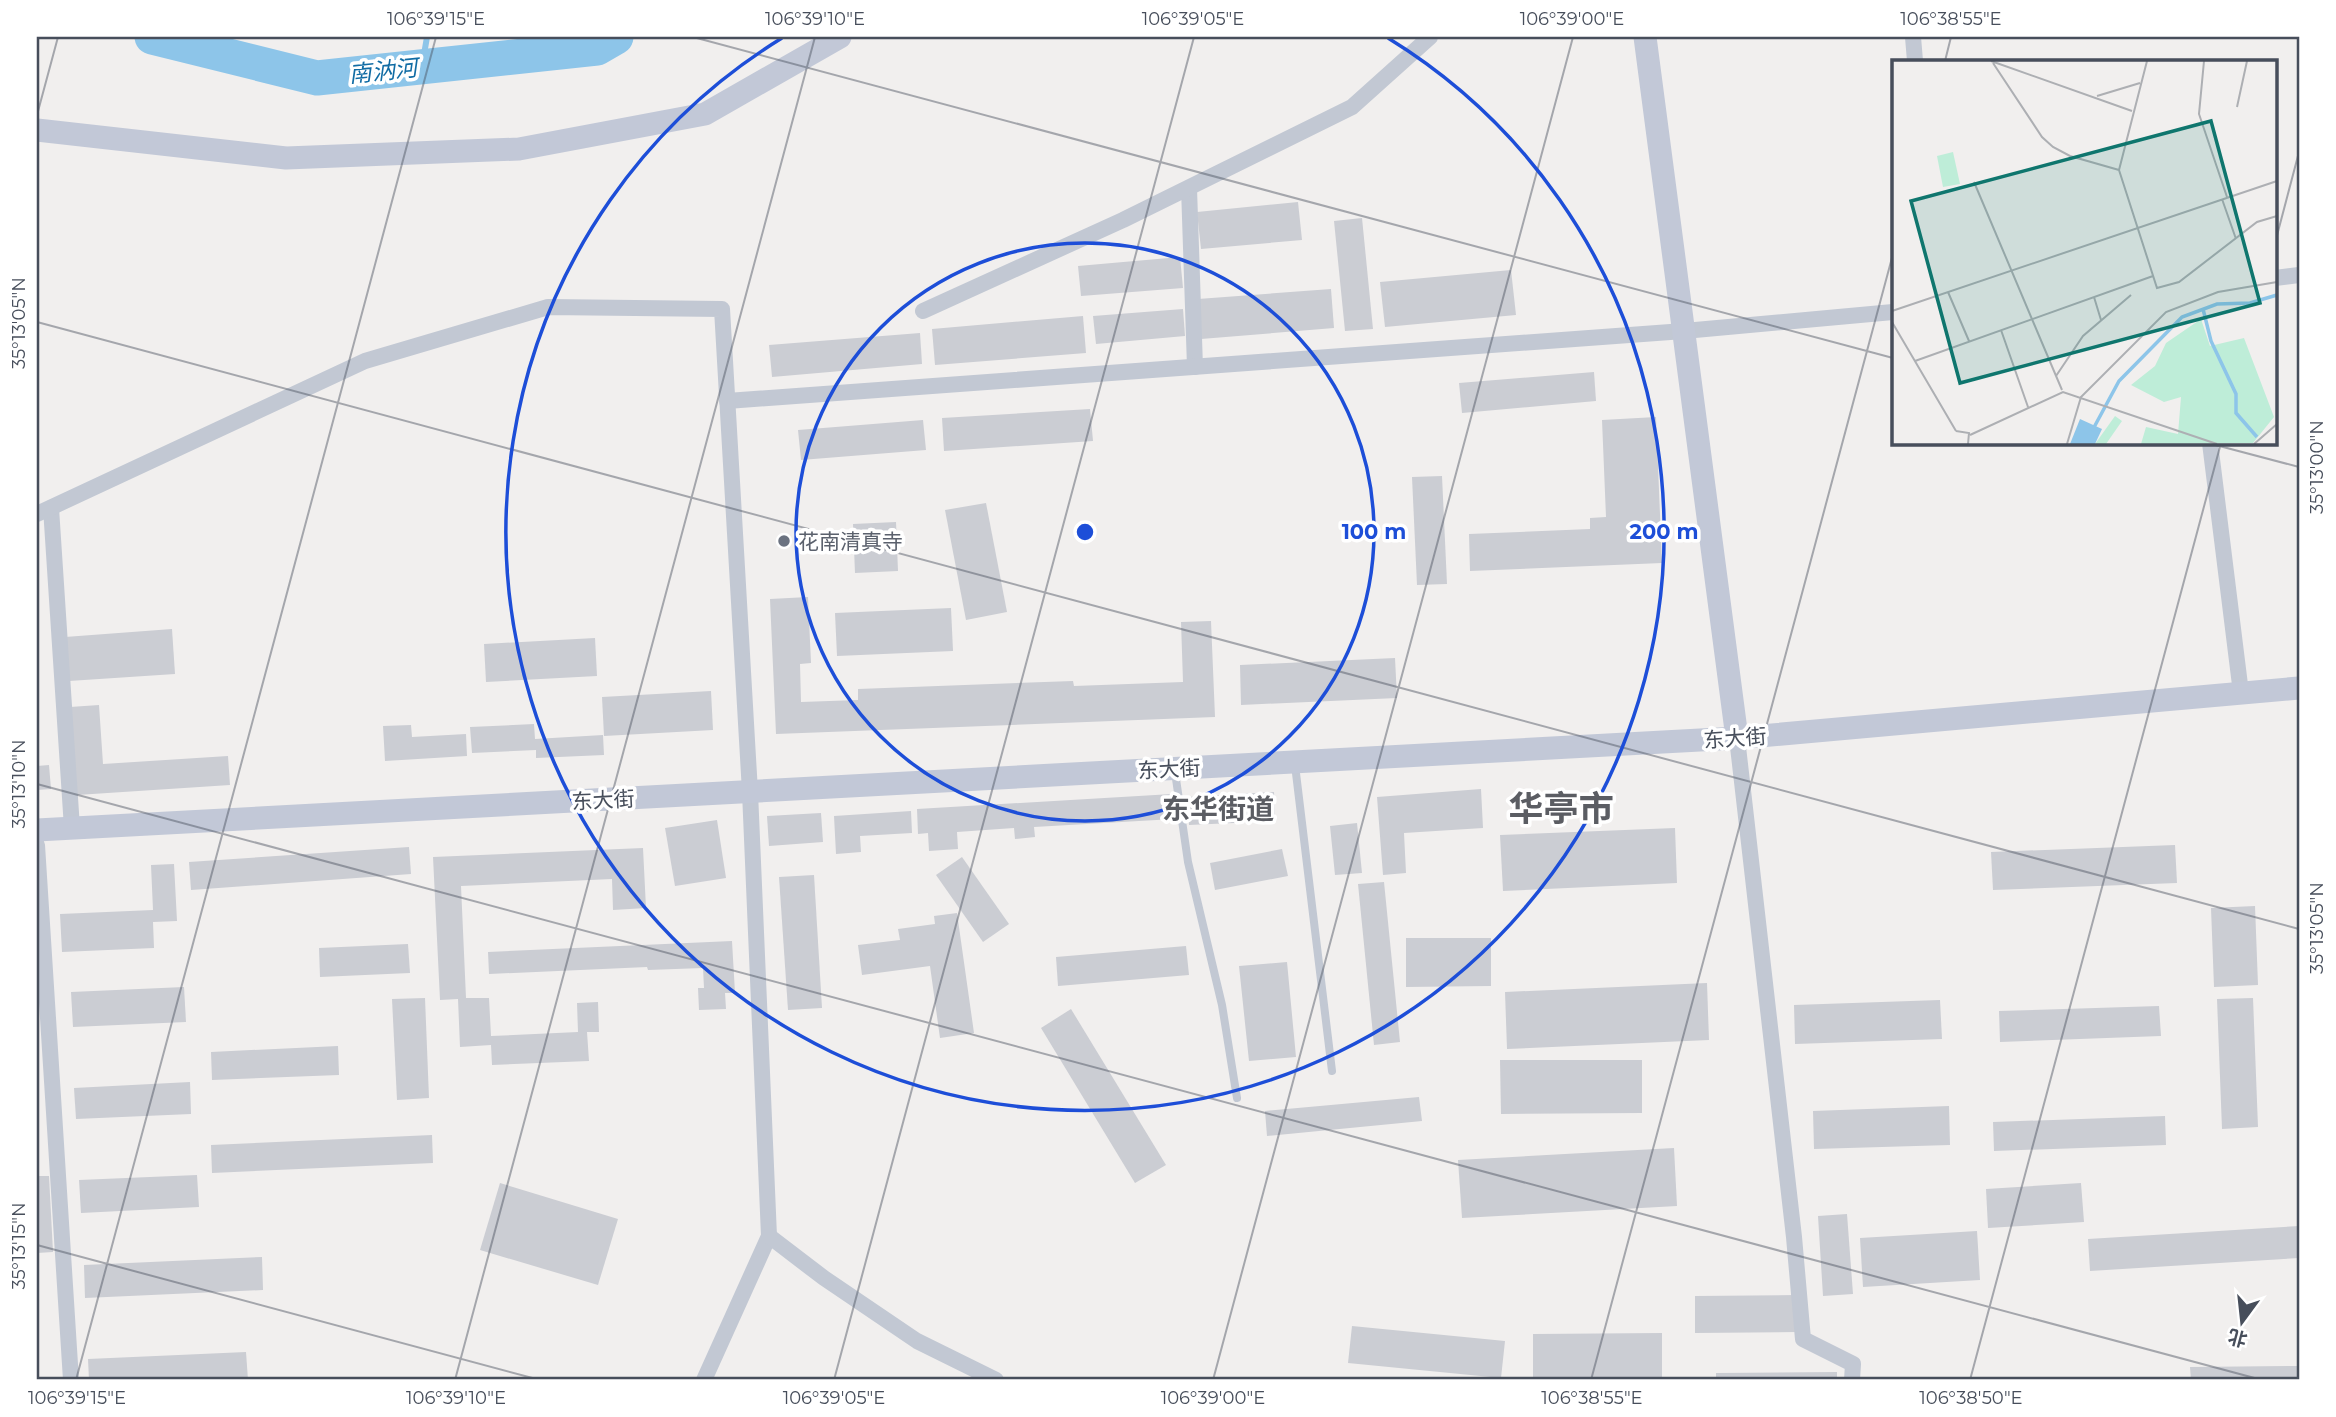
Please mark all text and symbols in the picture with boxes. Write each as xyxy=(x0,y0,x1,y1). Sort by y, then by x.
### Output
text: 106°39'15"E xyxy=(387,8,485,30)
text: 106°39'10"E xyxy=(765,8,865,30)
text: 106°39'05"E xyxy=(1142,8,1244,30)
text: 106°39'00"E xyxy=(1520,8,1624,30)
text: 106°38'55"E xyxy=(1900,8,2002,30)
water label: 南汭河 xyxy=(347,53,423,89)
inset map xyxy=(1892,60,2276,444)
text: 35°13'05"N xyxy=(8,277,30,369)
text: 35°13'00"N xyxy=(2306,420,2328,514)
text: 100 m xyxy=(1342,519,1406,544)
text: 200 m xyxy=(1630,519,1698,544)
centre of rings xyxy=(1073,520,1097,544)
place label: 花南清真寺 xyxy=(798,529,903,554)
marker: 花南清真寺 xyxy=(776,533,792,549)
street label: 东大街 xyxy=(1703,723,1767,753)
text: 35°13'10"N xyxy=(8,739,30,829)
street label: 东大街 xyxy=(1137,755,1201,783)
street label: 东大街 xyxy=(571,786,635,814)
district label: 华亭市 xyxy=(1508,787,1614,830)
district label: 东华街道 xyxy=(1162,792,1274,826)
text: 35°13'05"N xyxy=(2306,882,2328,974)
text: 35°13'15"N xyxy=(8,1202,30,1290)
north arrow xyxy=(2206,1288,2276,1358)
text: 北 xyxy=(2226,1324,2250,1352)
text: 106°39'15"E xyxy=(28,1387,126,1409)
text: 106°39'10"E xyxy=(406,1387,506,1409)
text: 106°39'05"E xyxy=(783,1387,885,1409)
text: 106°39'00"E xyxy=(1161,1387,1265,1409)
text: 106°38'55"E xyxy=(1541,1387,1643,1409)
text: 106°38'50"E xyxy=(1919,1387,2023,1409)

